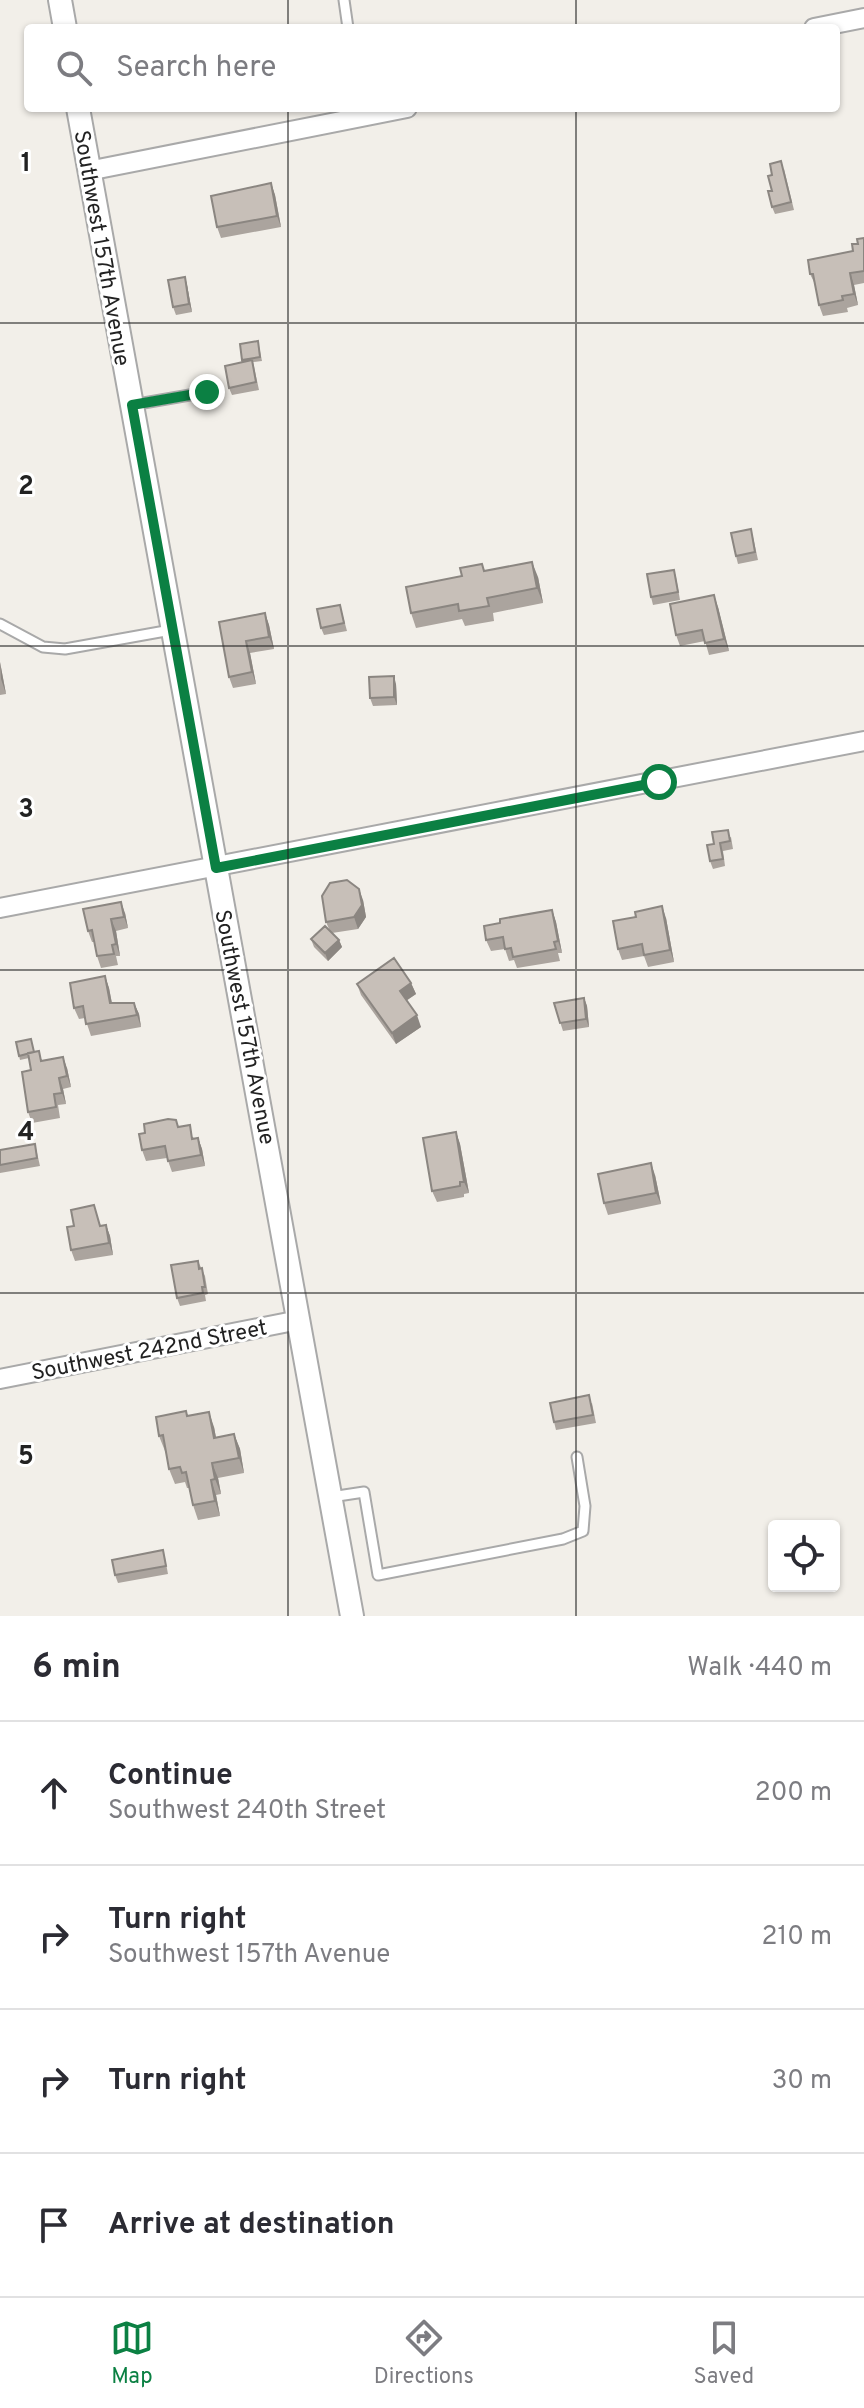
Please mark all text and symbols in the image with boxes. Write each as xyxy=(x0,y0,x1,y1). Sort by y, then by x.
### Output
search box xyxy=(24,24,840,112)
icon: search xyxy=(52,46,96,90)
text: Search here xyxy=(116,50,276,87)
street label: Southwest 157th Avenue xyxy=(67,129,135,368)
text: 1 xyxy=(21,148,31,181)
route end xyxy=(189,374,225,410)
text: 2 xyxy=(18,471,34,504)
route start xyxy=(641,764,677,800)
text: 3 xyxy=(18,794,34,827)
street label: Southwest 157th Avenue xyxy=(208,908,280,1147)
text: 4 xyxy=(18,1117,34,1150)
street label: Southwest 242nd Street xyxy=(29,1315,270,1388)
text: 5 xyxy=(18,1441,34,1474)
map controls xyxy=(768,1520,840,1592)
button: locate xyxy=(768,1520,840,1592)
text: 6 min xyxy=(32,1647,121,1690)
text: Walk · 440 m xyxy=(687,1652,832,1685)
text: Continue xyxy=(108,1758,233,1795)
icon: ahead xyxy=(32,1771,76,1815)
text: 200 m xyxy=(755,1777,832,1810)
text: Southwest 240th Street xyxy=(108,1795,386,1828)
text: Turn right xyxy=(108,1902,246,1939)
icon: right xyxy=(32,1915,76,1959)
text: 210 m xyxy=(762,1921,832,1954)
text: Southwest 157th Avenue xyxy=(108,1939,390,1972)
icon: right xyxy=(32,2059,76,2103)
text: Turn right xyxy=(108,2063,246,2100)
text: 30 m xyxy=(772,2065,832,2098)
icon: arrive xyxy=(32,2203,76,2247)
text: Arrive at destination xyxy=(108,2207,394,2244)
tab: Map xyxy=(110,2316,154,2391)
tab: Directions xyxy=(374,2316,474,2391)
tab: Saved xyxy=(694,2316,754,2391)

